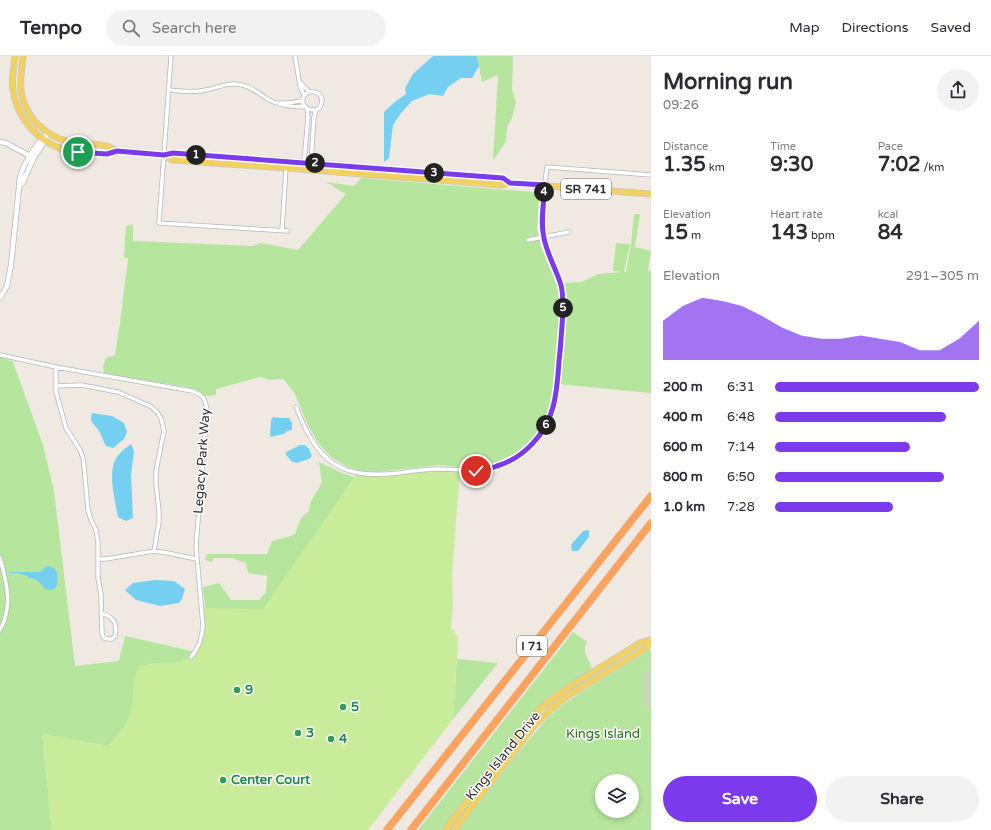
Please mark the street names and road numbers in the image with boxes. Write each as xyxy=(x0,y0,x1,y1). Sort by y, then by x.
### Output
road number: SR 741 xyxy=(561,179,611,199)
street label: Legacy Park Way xyxy=(190,408,214,514)
road number: I 71 xyxy=(517,636,547,656)
street label: Kings Island Drive xyxy=(462,708,544,804)

